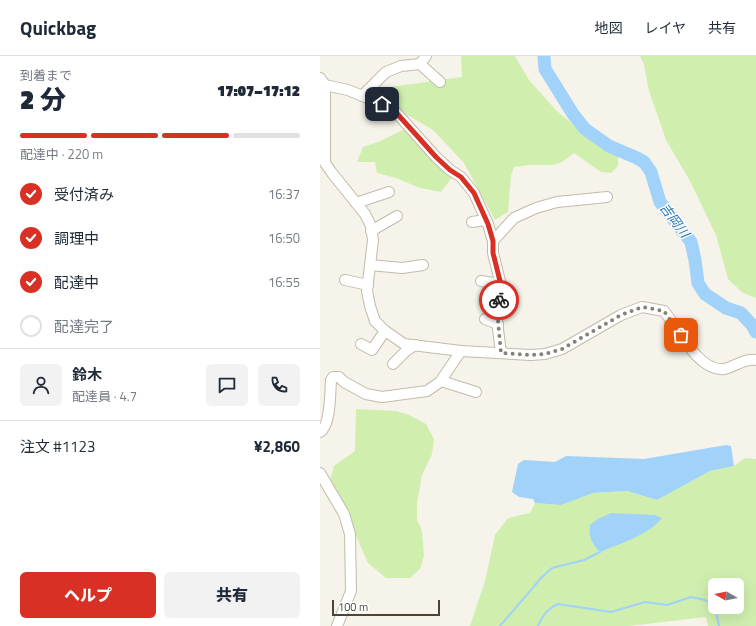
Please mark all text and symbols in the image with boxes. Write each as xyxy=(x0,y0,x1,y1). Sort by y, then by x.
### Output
text: Quickbag xyxy=(20,13,96,42)
text: 地図 xyxy=(594,17,622,38)
text: レイヤ xyxy=(644,17,686,38)
text: 共有 xyxy=(708,17,736,38)
text: 到着まで xyxy=(20,65,72,85)
text: 17:07–17:12 xyxy=(217,79,300,102)
text: 2 分 xyxy=(20,80,66,119)
pin xyxy=(365,87,399,121)
icon: home xyxy=(371,93,393,115)
text: 配達中 · 220 m xyxy=(20,144,103,164)
icon: check xyxy=(20,183,42,205)
text: 受付済み xyxy=(54,183,114,206)
text: 16:37 xyxy=(268,184,300,204)
water label: 吉岡川 xyxy=(655,198,696,243)
icon: check xyxy=(20,227,42,249)
text: 調理中 xyxy=(54,227,99,250)
text: 16:50 xyxy=(268,228,300,248)
icon: check xyxy=(20,271,42,293)
text: 配達中 xyxy=(54,271,99,294)
text: 16:55 xyxy=(268,272,300,292)
courier xyxy=(479,280,519,320)
icon: bike xyxy=(488,289,510,311)
text: 配達完了 xyxy=(54,315,114,338)
pin xyxy=(664,318,698,352)
icon: bag xyxy=(670,324,692,346)
text: 鈴木 xyxy=(72,363,102,386)
button: person xyxy=(20,364,62,406)
button: chat xyxy=(206,364,248,406)
button: phone xyxy=(258,364,300,406)
text: 配達員 · 4.7 xyxy=(72,386,137,406)
text: 注文 #1123 xyxy=(20,435,95,458)
text: ¥2,860 xyxy=(254,435,300,458)
button: ヘルプ xyxy=(20,572,156,618)
button: 共有 xyxy=(164,572,300,618)
north arrow xyxy=(708,578,744,614)
map controls xyxy=(708,578,744,614)
scale bar xyxy=(332,598,440,617)
text: 100 m xyxy=(338,599,368,615)

